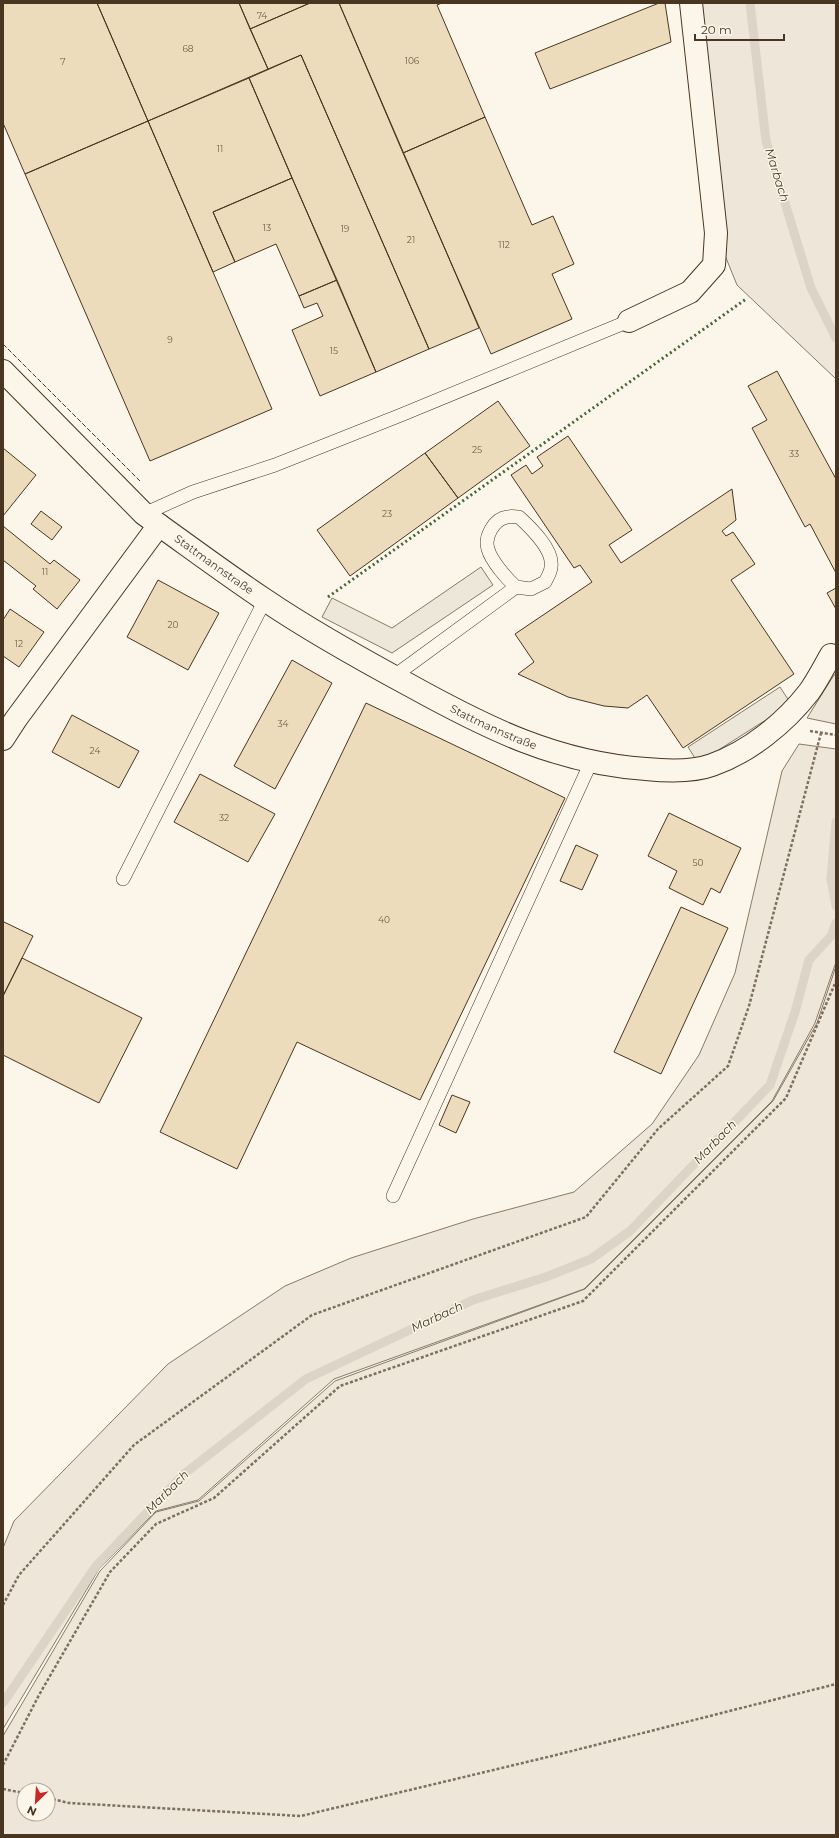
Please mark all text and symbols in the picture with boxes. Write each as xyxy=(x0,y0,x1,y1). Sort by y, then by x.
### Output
house number: 74 xyxy=(257,10,267,21)
scale bar xyxy=(695,16,784,42)
text: 20 m xyxy=(701,22,732,37)
house number: 68 xyxy=(182,43,194,54)
house number: 106 xyxy=(405,55,420,66)
house number: 7 xyxy=(60,56,66,67)
house number: 11 xyxy=(217,143,223,154)
water label: Marbach xyxy=(762,146,793,204)
house number: 13 xyxy=(263,222,271,233)
house number: 19 xyxy=(341,223,350,234)
house number: 21 xyxy=(407,234,415,245)
house number: 112 xyxy=(498,239,510,250)
house number: 9 xyxy=(167,334,173,345)
house number: 15 xyxy=(330,345,338,356)
house number: 25 xyxy=(472,444,482,455)
house number: 33 xyxy=(789,448,799,459)
house number: 23 xyxy=(382,508,392,519)
street label: Stattmannstraße xyxy=(172,531,256,597)
house number: 11 xyxy=(42,566,48,577)
house number: 20 xyxy=(167,619,179,630)
house number: 12 xyxy=(15,638,23,649)
street label: Stattmannstraße xyxy=(448,701,539,752)
house number: 34 xyxy=(277,718,289,729)
house number: 24 xyxy=(90,745,100,756)
house number: 32 xyxy=(219,812,229,823)
house number: 50 xyxy=(692,857,704,868)
house number: 40 xyxy=(378,914,390,925)
water label: Marbach xyxy=(690,1117,739,1167)
water label: Marbach xyxy=(409,1298,465,1335)
water label: Marbach xyxy=(142,1467,192,1517)
north arrow xyxy=(16,1782,56,1822)
text: N xyxy=(25,1803,39,1819)

